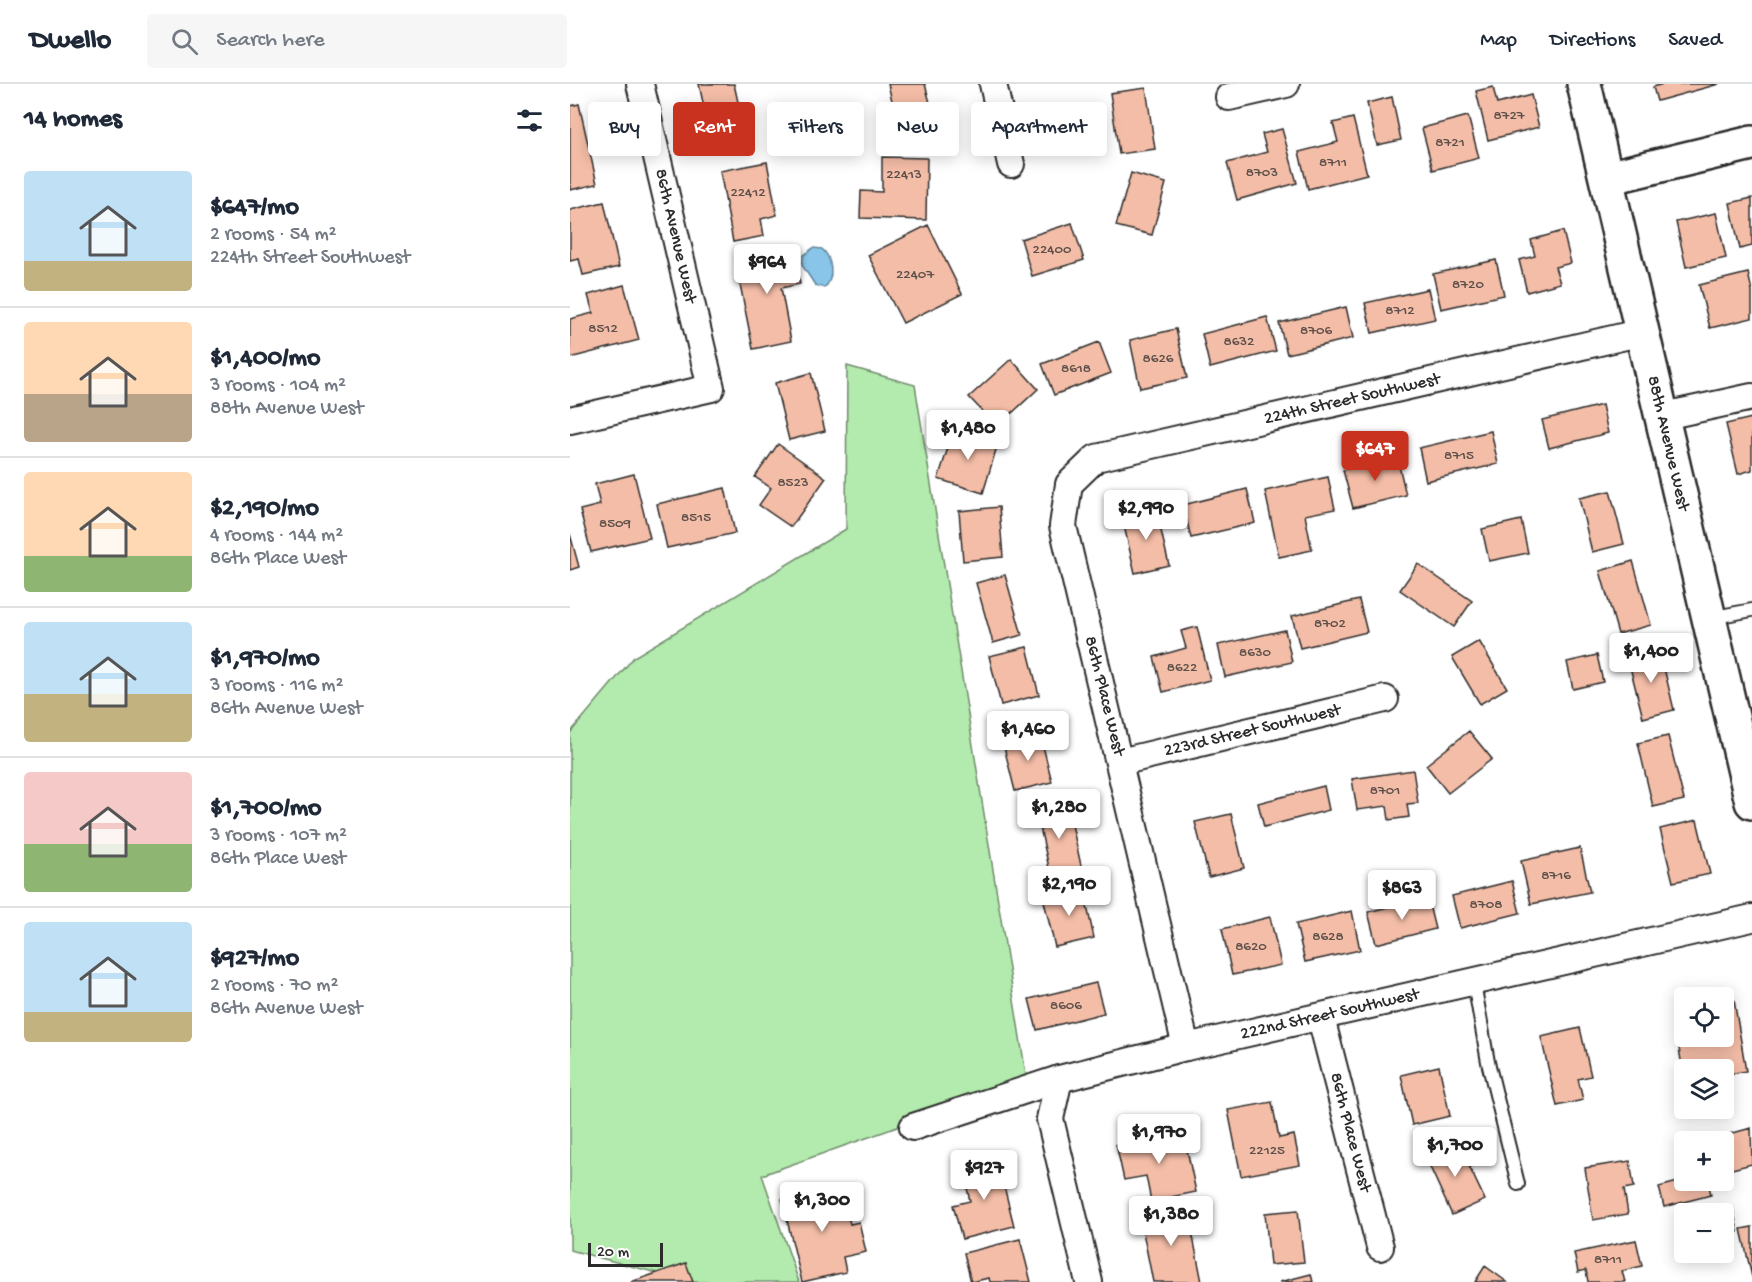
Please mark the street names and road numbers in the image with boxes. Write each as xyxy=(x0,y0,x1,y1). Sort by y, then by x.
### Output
street label: 86th Avenue West xyxy=(649,167,701,307)
street label: 224th Street Southwest xyxy=(1262,368,1444,429)
street label: 88th Avenue West xyxy=(1642,374,1694,515)
street label: 86th Place West xyxy=(1079,634,1129,760)
street label: 223rd Street Southwest xyxy=(1162,699,1344,762)
street label: 222nd Street Southwest xyxy=(1238,983,1423,1045)
street label: 86th Place West xyxy=(1325,1070,1376,1196)

